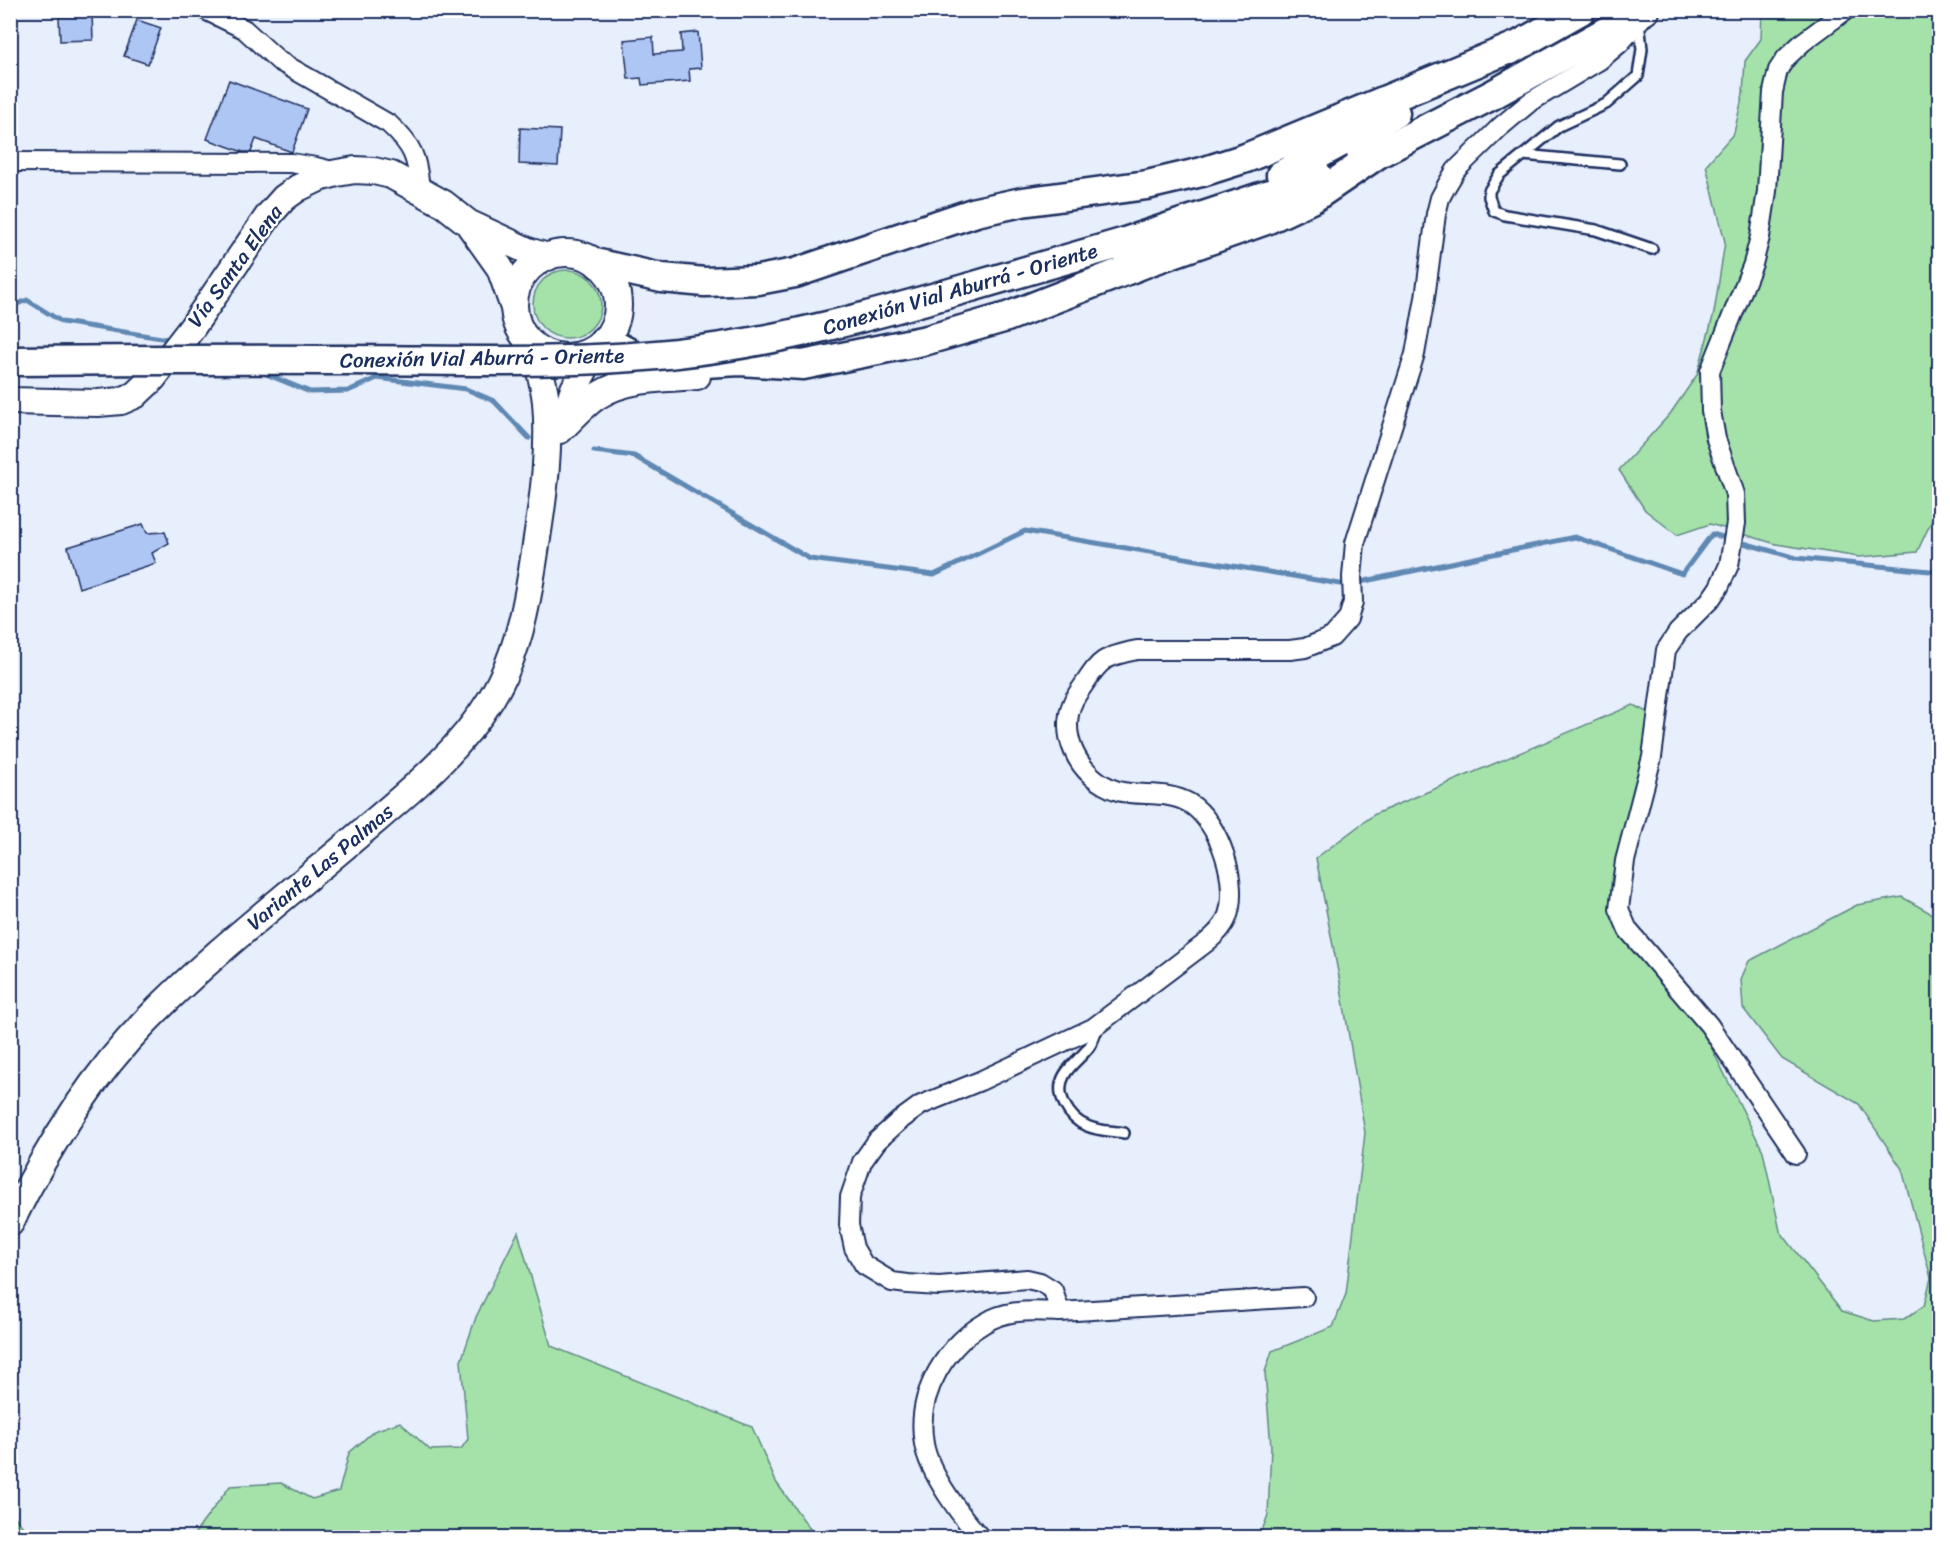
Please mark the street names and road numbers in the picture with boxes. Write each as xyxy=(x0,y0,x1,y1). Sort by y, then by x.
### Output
street label: Vía Santa Elena xyxy=(177,196,293,336)
street label: Conexión Vial Aburrá - Oriente xyxy=(818,232,1102,346)
street label: Conexión Vial Aburrá - Oriente xyxy=(339,337,625,379)
street label: Variante Las Palmas xyxy=(238,793,403,940)

